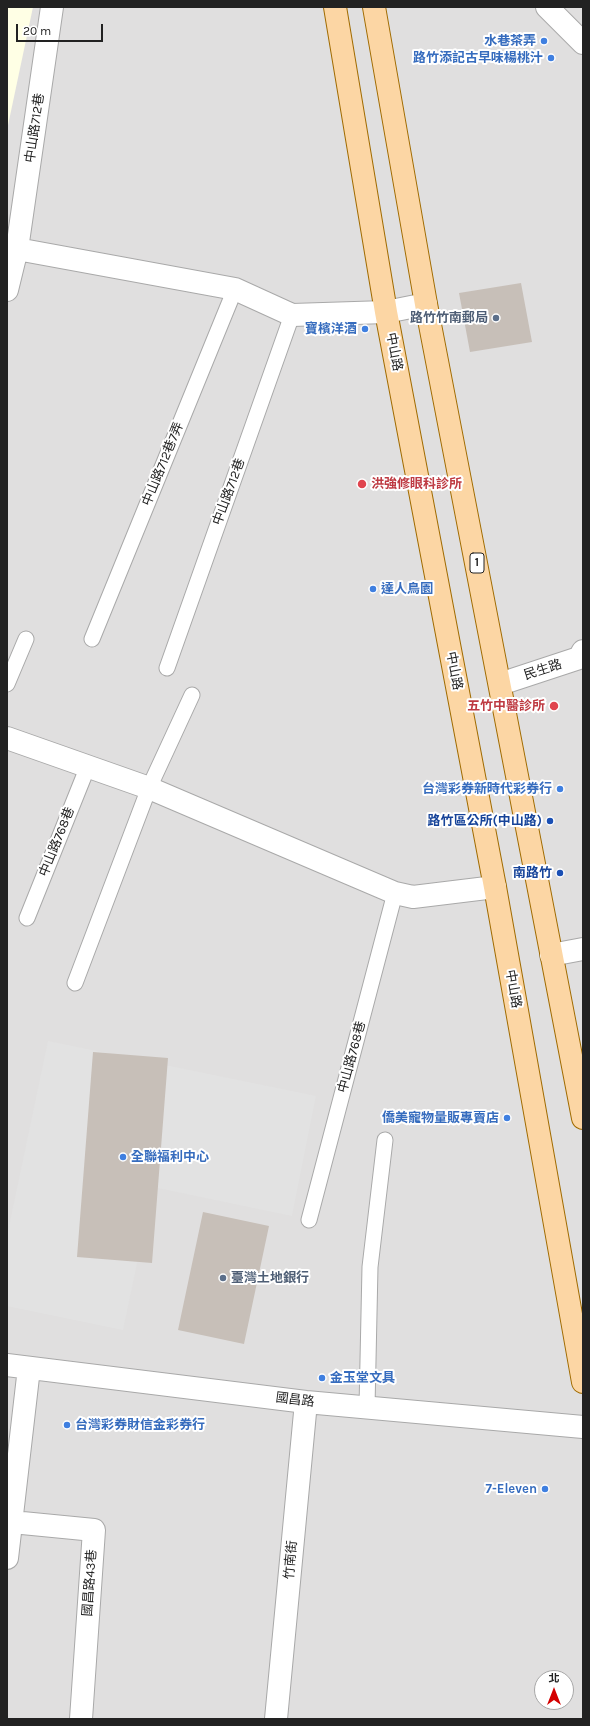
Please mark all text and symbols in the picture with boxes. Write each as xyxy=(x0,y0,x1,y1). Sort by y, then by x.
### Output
scale bar xyxy=(18,16,105,42)
text: 20 m xyxy=(23,24,51,38)
place label: 水巷茶弄 xyxy=(484,33,536,49)
marker: 水巷茶弄 xyxy=(539,36,549,46)
place label: 路竹添記古早味楊桃汁 xyxy=(413,50,543,66)
marker: 路竹添記古早味楊桃汁 xyxy=(546,53,556,63)
street label: 中山路712巷 xyxy=(22,92,48,164)
place label: 路竹竹南郵局 xyxy=(410,310,488,326)
marker: 路竹竹南郵局 xyxy=(491,313,501,323)
place label: 寶檳洋酒 xyxy=(305,321,357,337)
marker: 寶檳洋酒 xyxy=(360,324,370,334)
street label: 中山路 xyxy=(383,331,405,373)
street label: 中山路712巷7弄 xyxy=(139,420,187,508)
street label: 中山路712巷 xyxy=(210,456,248,528)
place label: 洪強修眼科診所 xyxy=(371,476,462,492)
marker: 洪強修眼科診所 xyxy=(356,478,368,490)
road number: 1 xyxy=(470,553,484,573)
place label: 達人鳥園 xyxy=(381,581,433,597)
marker: 達人鳥園 xyxy=(368,584,378,594)
street label: 中山路 xyxy=(443,650,465,692)
street label: 民生路 xyxy=(522,657,564,683)
place label: 五竹中醫診所 xyxy=(467,698,545,714)
marker: 五竹中醫診所 xyxy=(548,700,560,712)
place label: 台灣彩券新時代彩券行 xyxy=(422,781,552,797)
marker: 台灣彩券新時代彩券行 xyxy=(555,784,565,794)
street label: 中山路768巷 xyxy=(36,805,78,879)
place label: 路竹區公所(中山路) xyxy=(428,813,542,829)
marker: 路竹區公所(中山路) xyxy=(545,816,555,826)
place label: 南路竹 xyxy=(513,865,552,881)
marker: 南路竹 xyxy=(555,868,565,878)
street label: 中山路 xyxy=(502,968,524,1010)
street label: 中山路768巷 xyxy=(335,1019,369,1095)
place label: 僑美寵物量販專賣店 xyxy=(382,1110,499,1126)
marker: 僑美寵物量販專賣店 xyxy=(502,1113,512,1123)
place label: 全聯福利中心 xyxy=(131,1149,209,1165)
marker: 全聯福利中心 xyxy=(118,1152,128,1162)
place label: 臺灣土地銀行 xyxy=(231,1270,309,1286)
marker: 臺灣土地銀行 xyxy=(218,1273,228,1283)
place label: 金玉堂文具 xyxy=(330,1370,395,1386)
marker: 金玉堂文具 xyxy=(317,1373,327,1383)
street label: 國昌路 xyxy=(275,1390,315,1410)
place label: 台灣彩券財信金彩券行 xyxy=(75,1417,205,1433)
marker: 台灣彩券財信金彩券行 xyxy=(62,1420,72,1430)
place label: 7-Eleven xyxy=(485,1481,537,1497)
marker: 7-Eleven xyxy=(540,1484,550,1494)
street label: 竹南街 xyxy=(282,1540,300,1580)
street label: 國昌路43巷 xyxy=(80,1549,100,1617)
north arrow xyxy=(534,1670,574,1710)
text: 北 xyxy=(549,1672,560,1685)

